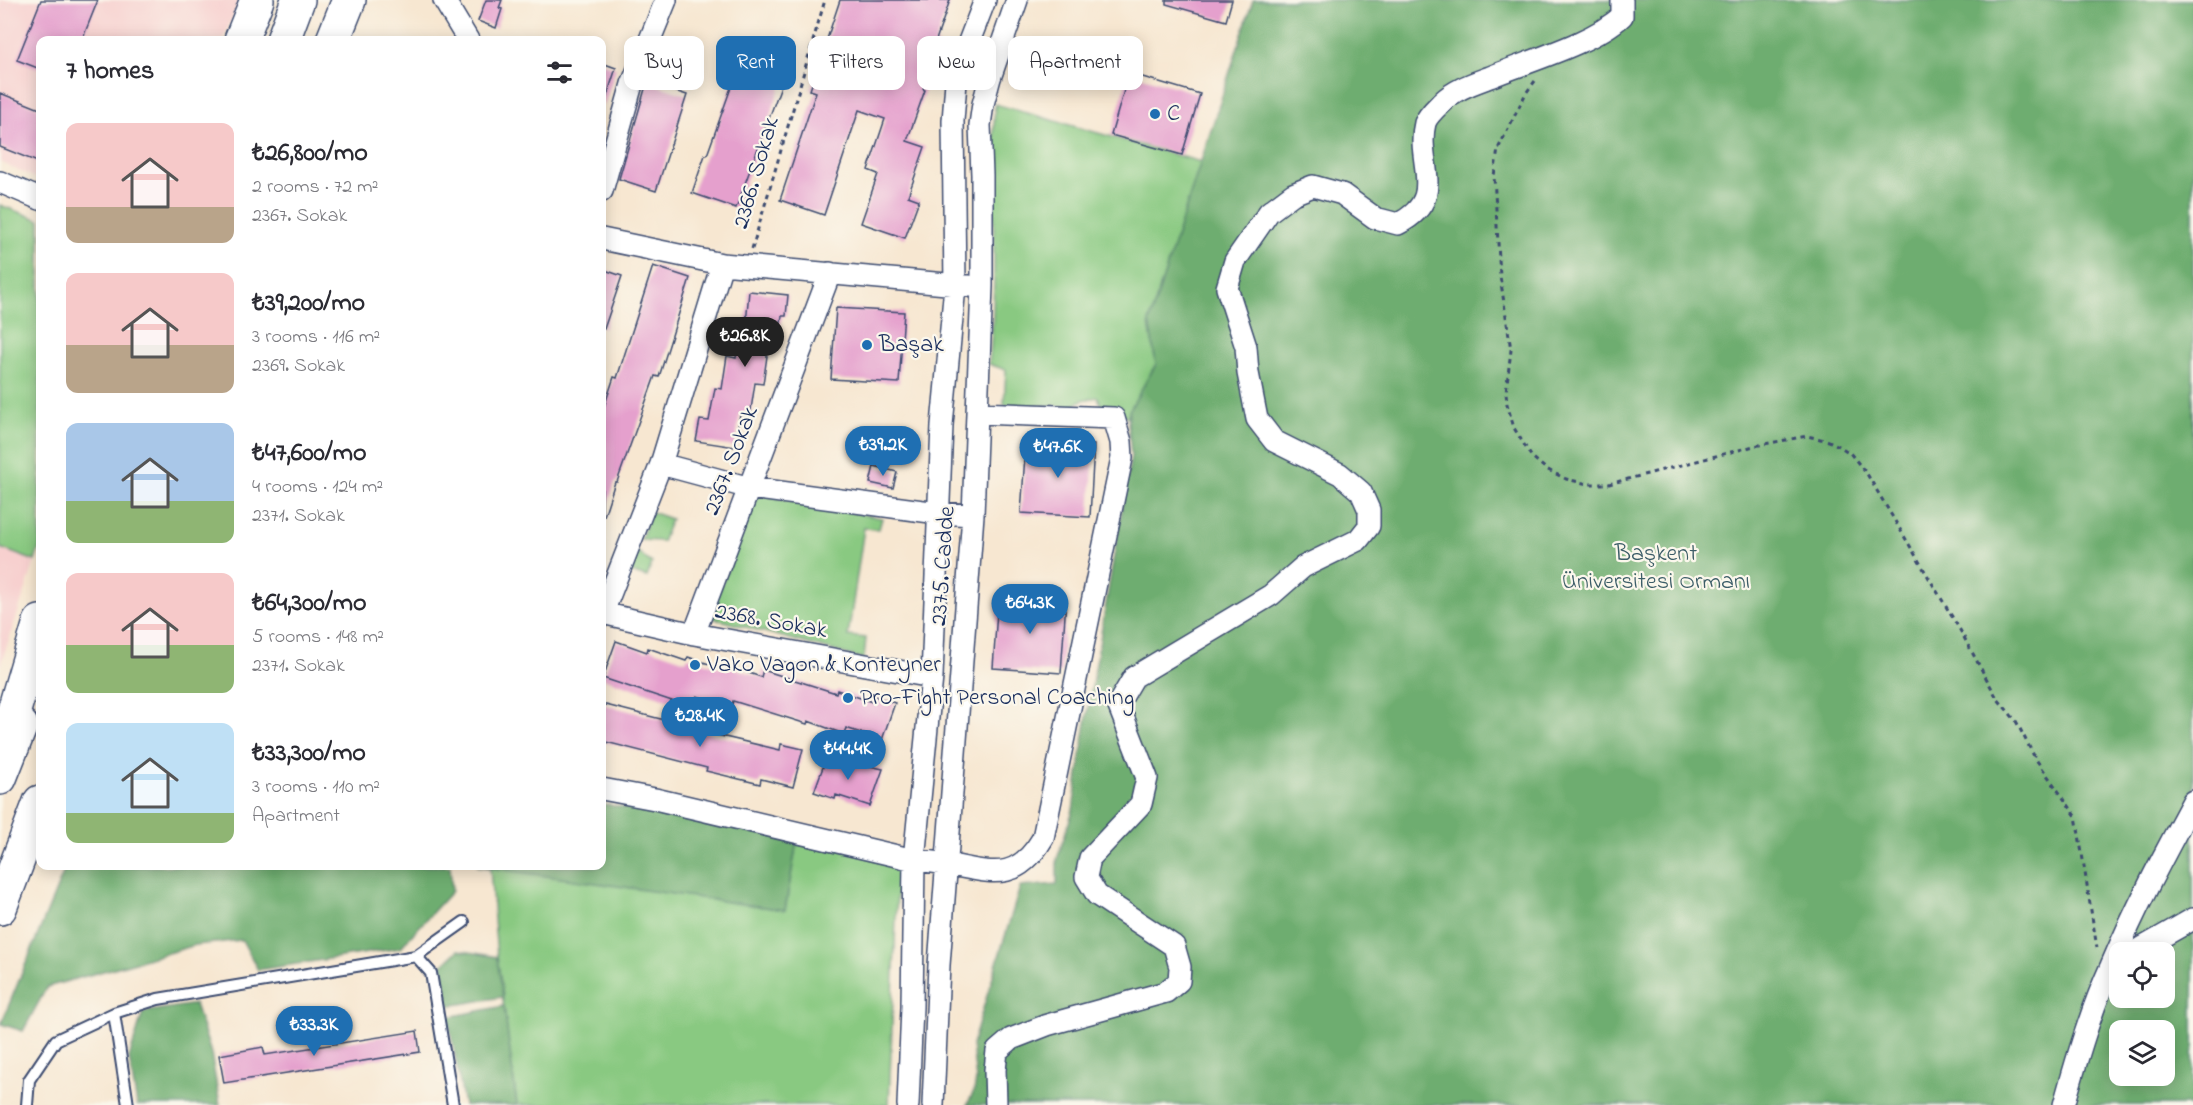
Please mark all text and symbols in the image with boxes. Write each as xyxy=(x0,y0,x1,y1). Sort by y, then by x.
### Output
chip: Buy xyxy=(624,36,704,90)
chip: Rent xyxy=(716,36,796,90)
chip: Filters xyxy=(808,36,905,90)
chip: New xyxy=(917,36,996,90)
chip: Apartment xyxy=(1008,36,1143,90)
text: 7 homes xyxy=(66,53,154,91)
icon: filters xyxy=(543,56,576,89)
place label: C xyxy=(1167,97,1180,132)
marker: C xyxy=(1148,107,1162,121)
street label: 2366. Sokak xyxy=(724,112,790,233)
text: ₺26,800/mo xyxy=(252,135,368,173)
icon: home xyxy=(114,147,186,219)
text: 2 rooms · 72 m² xyxy=(252,173,379,202)
text: 2367. Sokak xyxy=(252,202,347,231)
text: ₺39,200/mo xyxy=(252,285,365,323)
icon: home xyxy=(114,297,186,369)
pin: ₺26.8K xyxy=(696,317,794,368)
text: ₺26.8K xyxy=(720,322,770,351)
text: 3 rooms · 116 m² xyxy=(252,323,380,352)
place label: Başak xyxy=(878,328,944,363)
marker: Başak xyxy=(860,338,874,352)
text: 2369. Sokak xyxy=(252,352,345,381)
street label: 2367. Sokak xyxy=(695,401,769,521)
pin: ₺39.2K xyxy=(834,426,932,477)
pin: ₺47.6K xyxy=(1009,428,1107,479)
text: ₺39.2K xyxy=(859,431,907,460)
text: ₺47.6K xyxy=(1033,433,1083,462)
text: ₺47,600/mo xyxy=(252,435,367,473)
icon: home xyxy=(114,447,186,519)
text: 4 rooms · 124 m² xyxy=(252,473,383,502)
text: 2371. Sokak xyxy=(252,502,345,531)
street label: 2375. Cadde xyxy=(922,505,966,627)
park label: Başkent Üniversitesi Ormanı xyxy=(1562,537,1750,600)
pin: ₺64.3K xyxy=(981,584,1079,635)
text: ₺64,300/mo xyxy=(252,585,367,623)
text: ₺64.3K xyxy=(1005,589,1055,618)
street label: 2368. Sokak xyxy=(712,595,830,649)
icon: home xyxy=(114,597,186,669)
text: 5 rooms · 148 m² xyxy=(252,623,384,652)
place label: Vako Vagon & Konteyner xyxy=(706,648,941,684)
text: 2371. Sokak xyxy=(252,652,345,681)
marker: Vako Vagon & Konteyner xyxy=(688,658,702,672)
place label: Pro-Fight Personal Coaching xyxy=(860,681,1134,716)
marker: Pro-Fight Personal Coaching xyxy=(841,691,855,705)
pin: ₺28.4K xyxy=(651,697,749,748)
text: ₺28.4K xyxy=(675,702,725,731)
pin: ₺44.4K xyxy=(799,730,897,781)
text: ₺33,300/mo xyxy=(252,735,366,773)
text: ₺44.4K xyxy=(824,735,872,764)
icon: home xyxy=(114,747,186,819)
text: 3 rooms · 110 m² xyxy=(252,773,380,802)
text: Apartment xyxy=(252,802,340,831)
map controls xyxy=(2109,942,2175,1086)
button: locate xyxy=(2109,942,2175,1008)
pin: ₺33.3K xyxy=(265,1006,363,1057)
text: ₺33.3K xyxy=(290,1011,338,1040)
button: layers xyxy=(2109,1020,2175,1086)

